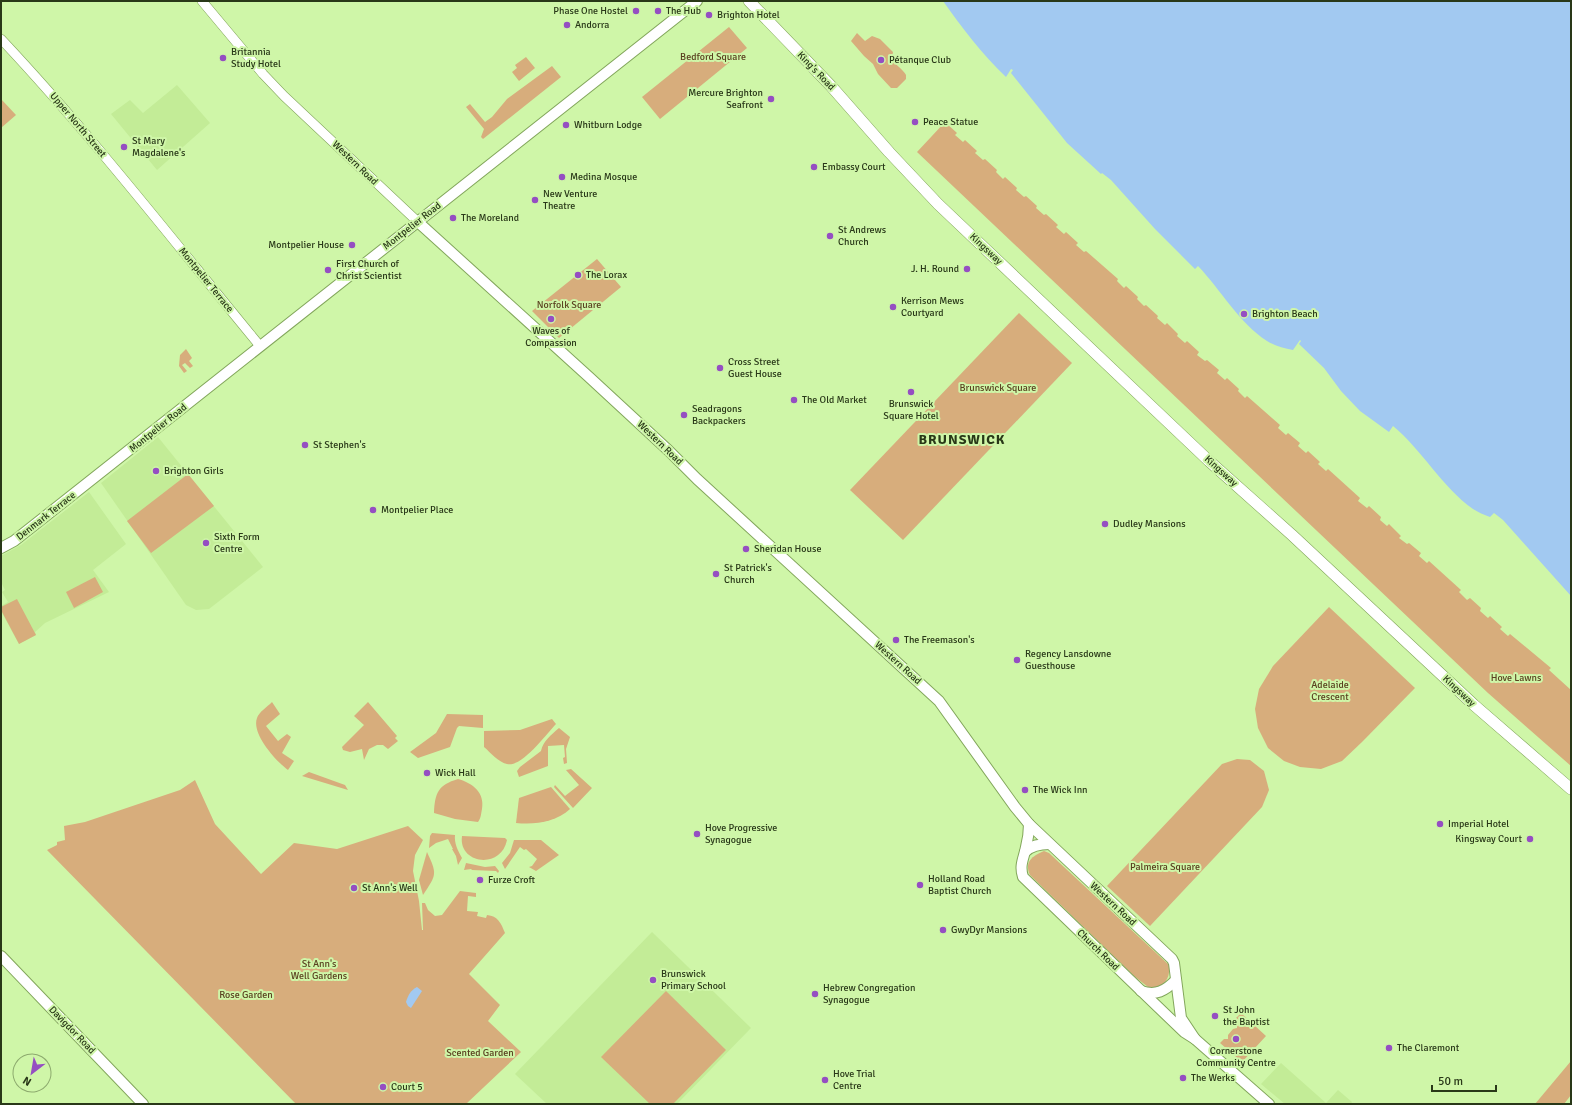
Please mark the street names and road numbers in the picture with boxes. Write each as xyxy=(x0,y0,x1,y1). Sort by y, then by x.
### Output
street label: King's Road xyxy=(795,49,837,93)
street label: Upper North Street xyxy=(47,90,109,160)
street label: Western Road xyxy=(330,138,380,188)
street label: Montpelier Road xyxy=(381,200,443,252)
street label: Kingsway xyxy=(967,231,1005,267)
street label: Montpelier Terrace xyxy=(176,245,236,315)
street label: Montpelier Road xyxy=(127,401,189,455)
street label: Western Road xyxy=(635,418,685,468)
street label: Kingsway xyxy=(1202,453,1240,489)
street label: Denmark Terrace xyxy=(14,489,78,543)
street label: Western Road xyxy=(872,639,924,687)
street label: Kingsway xyxy=(1440,673,1478,709)
street label: Western Road xyxy=(1087,880,1139,928)
street label: Church Road xyxy=(1074,927,1122,973)
street label: Davigdor Road xyxy=(46,1004,98,1056)

